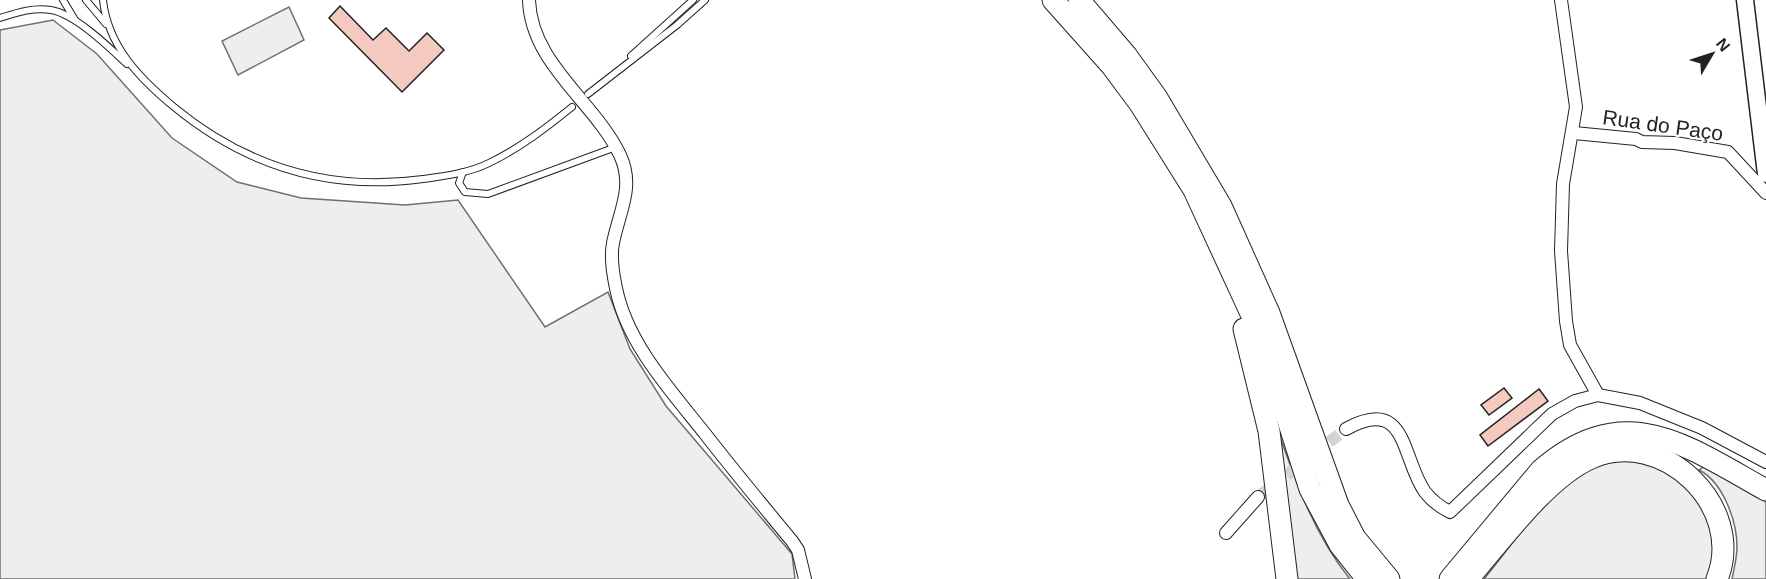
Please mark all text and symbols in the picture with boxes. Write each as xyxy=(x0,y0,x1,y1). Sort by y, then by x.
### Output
north arrow xyxy=(1682,24,1742,84)
text: N xyxy=(1713,35,1734,55)
street label: Rua do Paço xyxy=(1601,105,1725,145)

